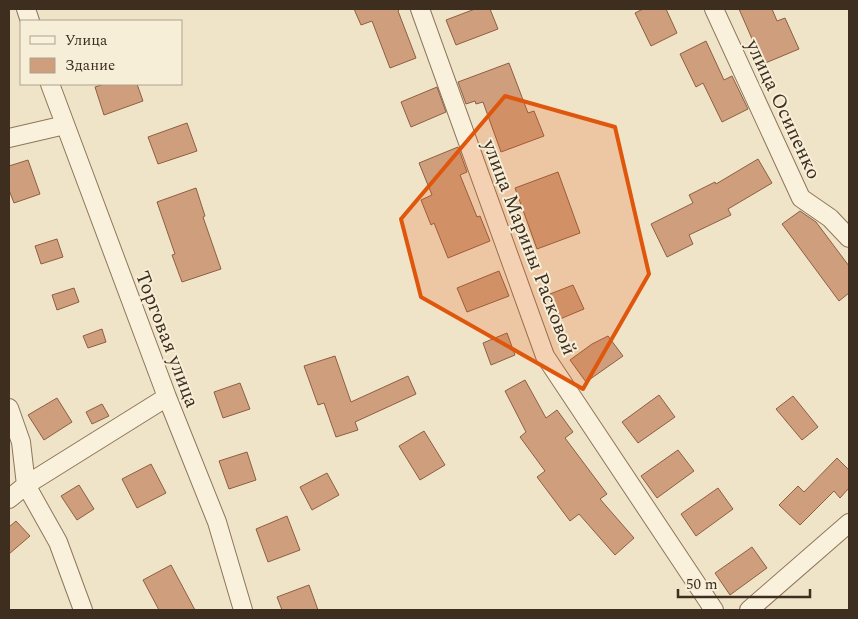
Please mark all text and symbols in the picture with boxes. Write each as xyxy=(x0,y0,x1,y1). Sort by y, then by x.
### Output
legend xyxy=(20,20,182,85)
text: Улица xyxy=(65,29,108,52)
street label: улица Осипенко xyxy=(737,34,829,184)
text: Здание xyxy=(65,54,115,77)
street label: улица Марины Расковой xyxy=(474,134,584,360)
street label: Торговая улица xyxy=(127,267,207,412)
scale bar xyxy=(678,566,810,598)
text: 50 m xyxy=(686,573,718,596)

